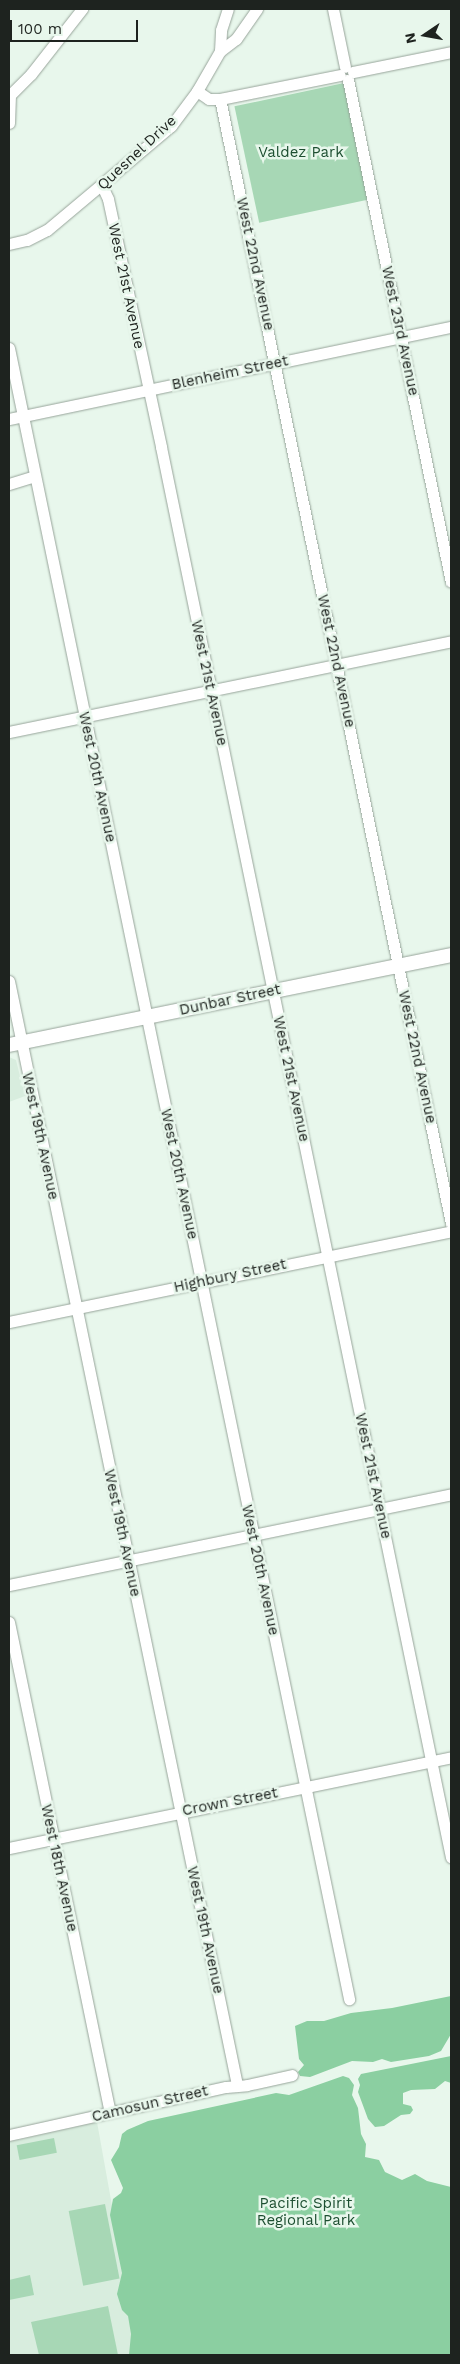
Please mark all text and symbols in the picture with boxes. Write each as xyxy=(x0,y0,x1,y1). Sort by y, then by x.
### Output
scale bar xyxy=(12,10,140,42)
north arrow xyxy=(400,10,450,60)
text: 100 m xyxy=(18,20,62,38)
text: N xyxy=(401,31,419,45)
street label: Quesnel Drive xyxy=(94,112,180,194)
park label: Valdez Park xyxy=(258,144,344,162)
street label: West 22nd Avenue xyxy=(232,196,278,332)
street label: West 21st Avenue xyxy=(104,221,148,351)
street label: West 23rd Avenue xyxy=(377,264,423,398)
street label: Blenheim Street xyxy=(170,352,290,394)
street label: West 22nd Avenue xyxy=(313,593,359,729)
street label: West 21st Avenue xyxy=(187,618,231,748)
street label: West 20th Avenue xyxy=(74,710,120,844)
street label: Dunbar Street xyxy=(177,980,283,1020)
street label: West 22nd Avenue xyxy=(394,989,440,1125)
street label: West 21st Avenue xyxy=(269,1014,313,1144)
street label: West 19th Avenue xyxy=(18,1070,62,1202)
street label: West 20th Avenue xyxy=(156,1107,202,1241)
street label: Highbury Street xyxy=(172,1255,288,1297)
street label: West 21st Avenue xyxy=(351,1411,395,1541)
street label: West 19th Avenue xyxy=(100,1467,144,1599)
street label: West 20th Avenue xyxy=(237,1503,283,1637)
street label: Crown Street xyxy=(181,1784,279,1820)
street label: West 18th Avenue xyxy=(37,1802,81,1934)
street label: West 19th Avenue xyxy=(183,1864,227,1996)
street label: Camosun Street xyxy=(90,2082,210,2126)
park label: Pacific Spirit Regional Park xyxy=(256,2194,356,2229)

